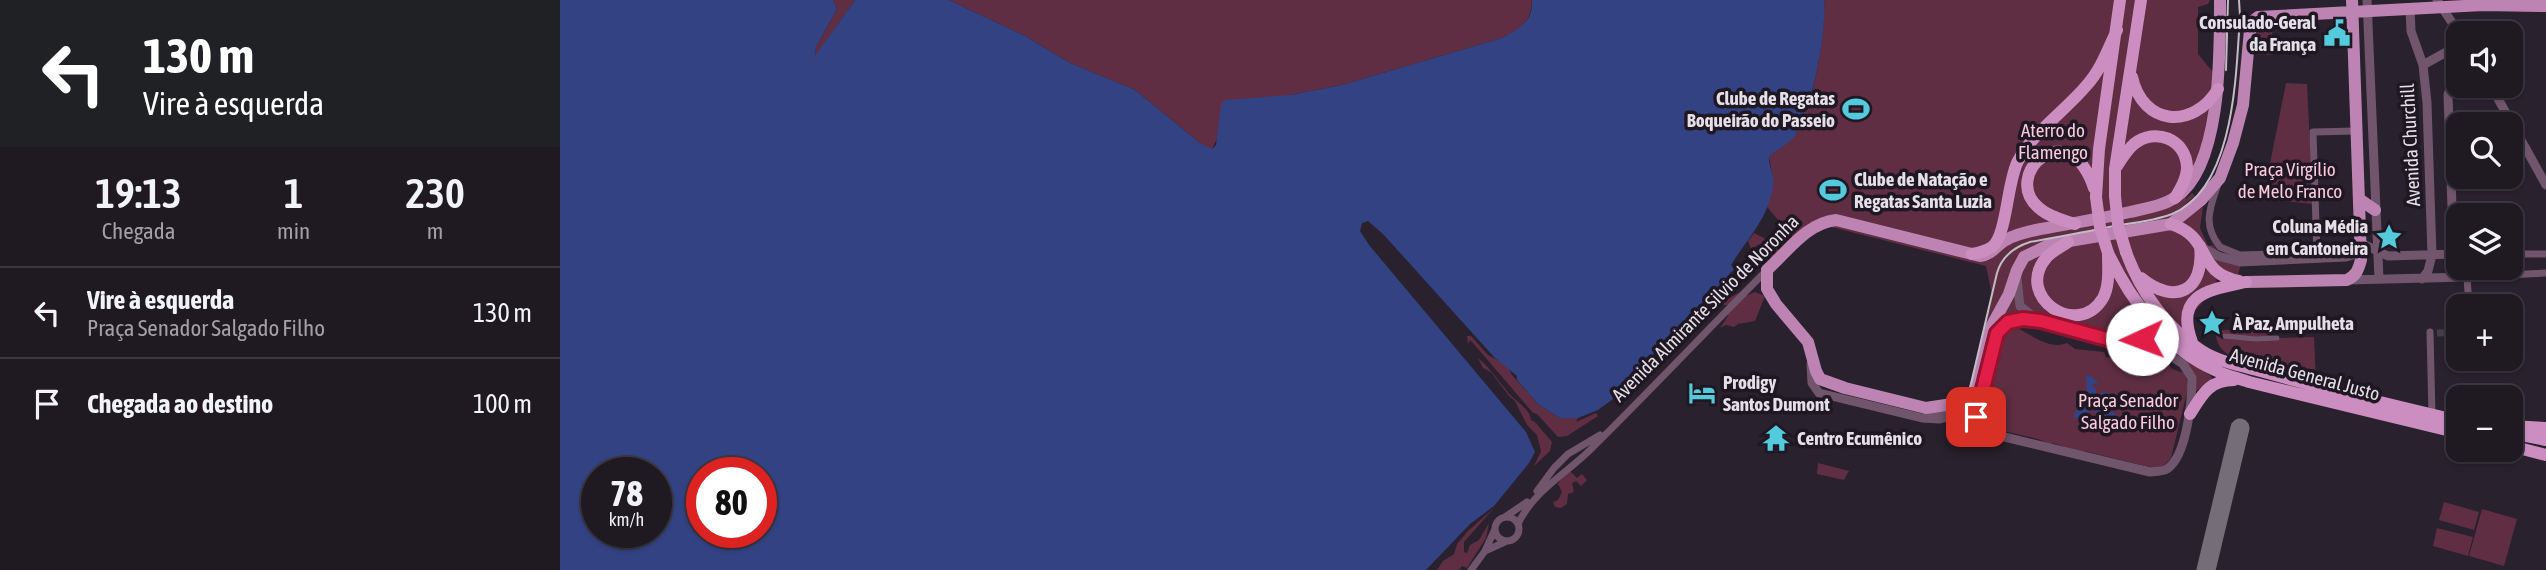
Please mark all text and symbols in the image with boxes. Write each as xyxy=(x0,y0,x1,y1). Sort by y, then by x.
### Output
place label: Consulado-Geral da França xyxy=(2199,11,2317,55)
public building icon: Consulado-Geral da França xyxy=(2322,18,2352,48)
map controls xyxy=(2446,21,2523,462)
button: sound xyxy=(2446,21,2523,98)
text: 130 m xyxy=(143,27,254,83)
icon: left xyxy=(28,28,119,119)
street label: Avenida Churchill xyxy=(2396,83,2424,207)
text: Vire à esquerda xyxy=(143,85,324,122)
place label: Clube de Regatas Boqueirão do Passeio xyxy=(1687,87,1835,131)
sports icon: Clube de Regatas Boqueirão do Passeio xyxy=(1841,94,1871,124)
button: search xyxy=(2446,112,2523,189)
park label: Aterro do Flamengo xyxy=(2018,119,2088,163)
park label: Praça Virgílio de Melo Franco xyxy=(2238,158,2342,202)
place label: Clube de Natação e Regatas Santa Luzia xyxy=(1854,168,1992,212)
text: 19:13 xyxy=(95,169,182,217)
text: 1 xyxy=(284,169,303,217)
text: 230 xyxy=(405,169,465,217)
sports icon: Clube de Natação e Regatas Santa Luzia xyxy=(1818,175,1848,205)
button: layers xyxy=(2446,203,2523,280)
street label: Avenida Almirante Silvio de Noronha xyxy=(1607,210,1803,406)
place label: Coluna Média em Cantoneira xyxy=(2266,215,2368,259)
text: Chegada xyxy=(102,218,175,244)
text: min xyxy=(277,218,310,244)
text: m xyxy=(427,218,443,244)
place icon: Coluna Média em Cantoneira xyxy=(2374,222,2404,252)
text: Vire à esquerda xyxy=(87,285,234,315)
icon: left xyxy=(28,294,66,332)
button: + xyxy=(2446,294,2523,371)
text: 130 m xyxy=(473,298,532,328)
position arrow xyxy=(2105,302,2179,376)
place icon: À Paz, Ampulheta xyxy=(2197,308,2227,338)
place label: À Paz, Ampulheta xyxy=(2232,312,2354,334)
text: Praça Senador Salgado Filho xyxy=(87,315,325,341)
street label: Avenida General Justo xyxy=(2228,343,2382,405)
place label: Prodigy Santos Dumont xyxy=(1723,371,1830,415)
hotel icon: Prodigy Santos Dumont xyxy=(1687,378,1717,408)
icon: arrive xyxy=(28,385,66,423)
button: − xyxy=(2446,385,2523,462)
pin xyxy=(1946,387,2006,447)
text: Chegada ao destino xyxy=(87,389,273,419)
text: 100 m xyxy=(473,389,532,419)
park label: Praça Senador Salgado Filho xyxy=(2078,389,2178,433)
icon: arrive xyxy=(1957,398,1995,436)
temple icon: Centro Ecumênico xyxy=(1761,423,1791,453)
place label: Centro Ecumênico xyxy=(1797,427,1922,449)
speed limit sign: 80 xyxy=(686,457,777,548)
text: 78 xyxy=(610,473,643,513)
text: km/h xyxy=(609,509,644,530)

